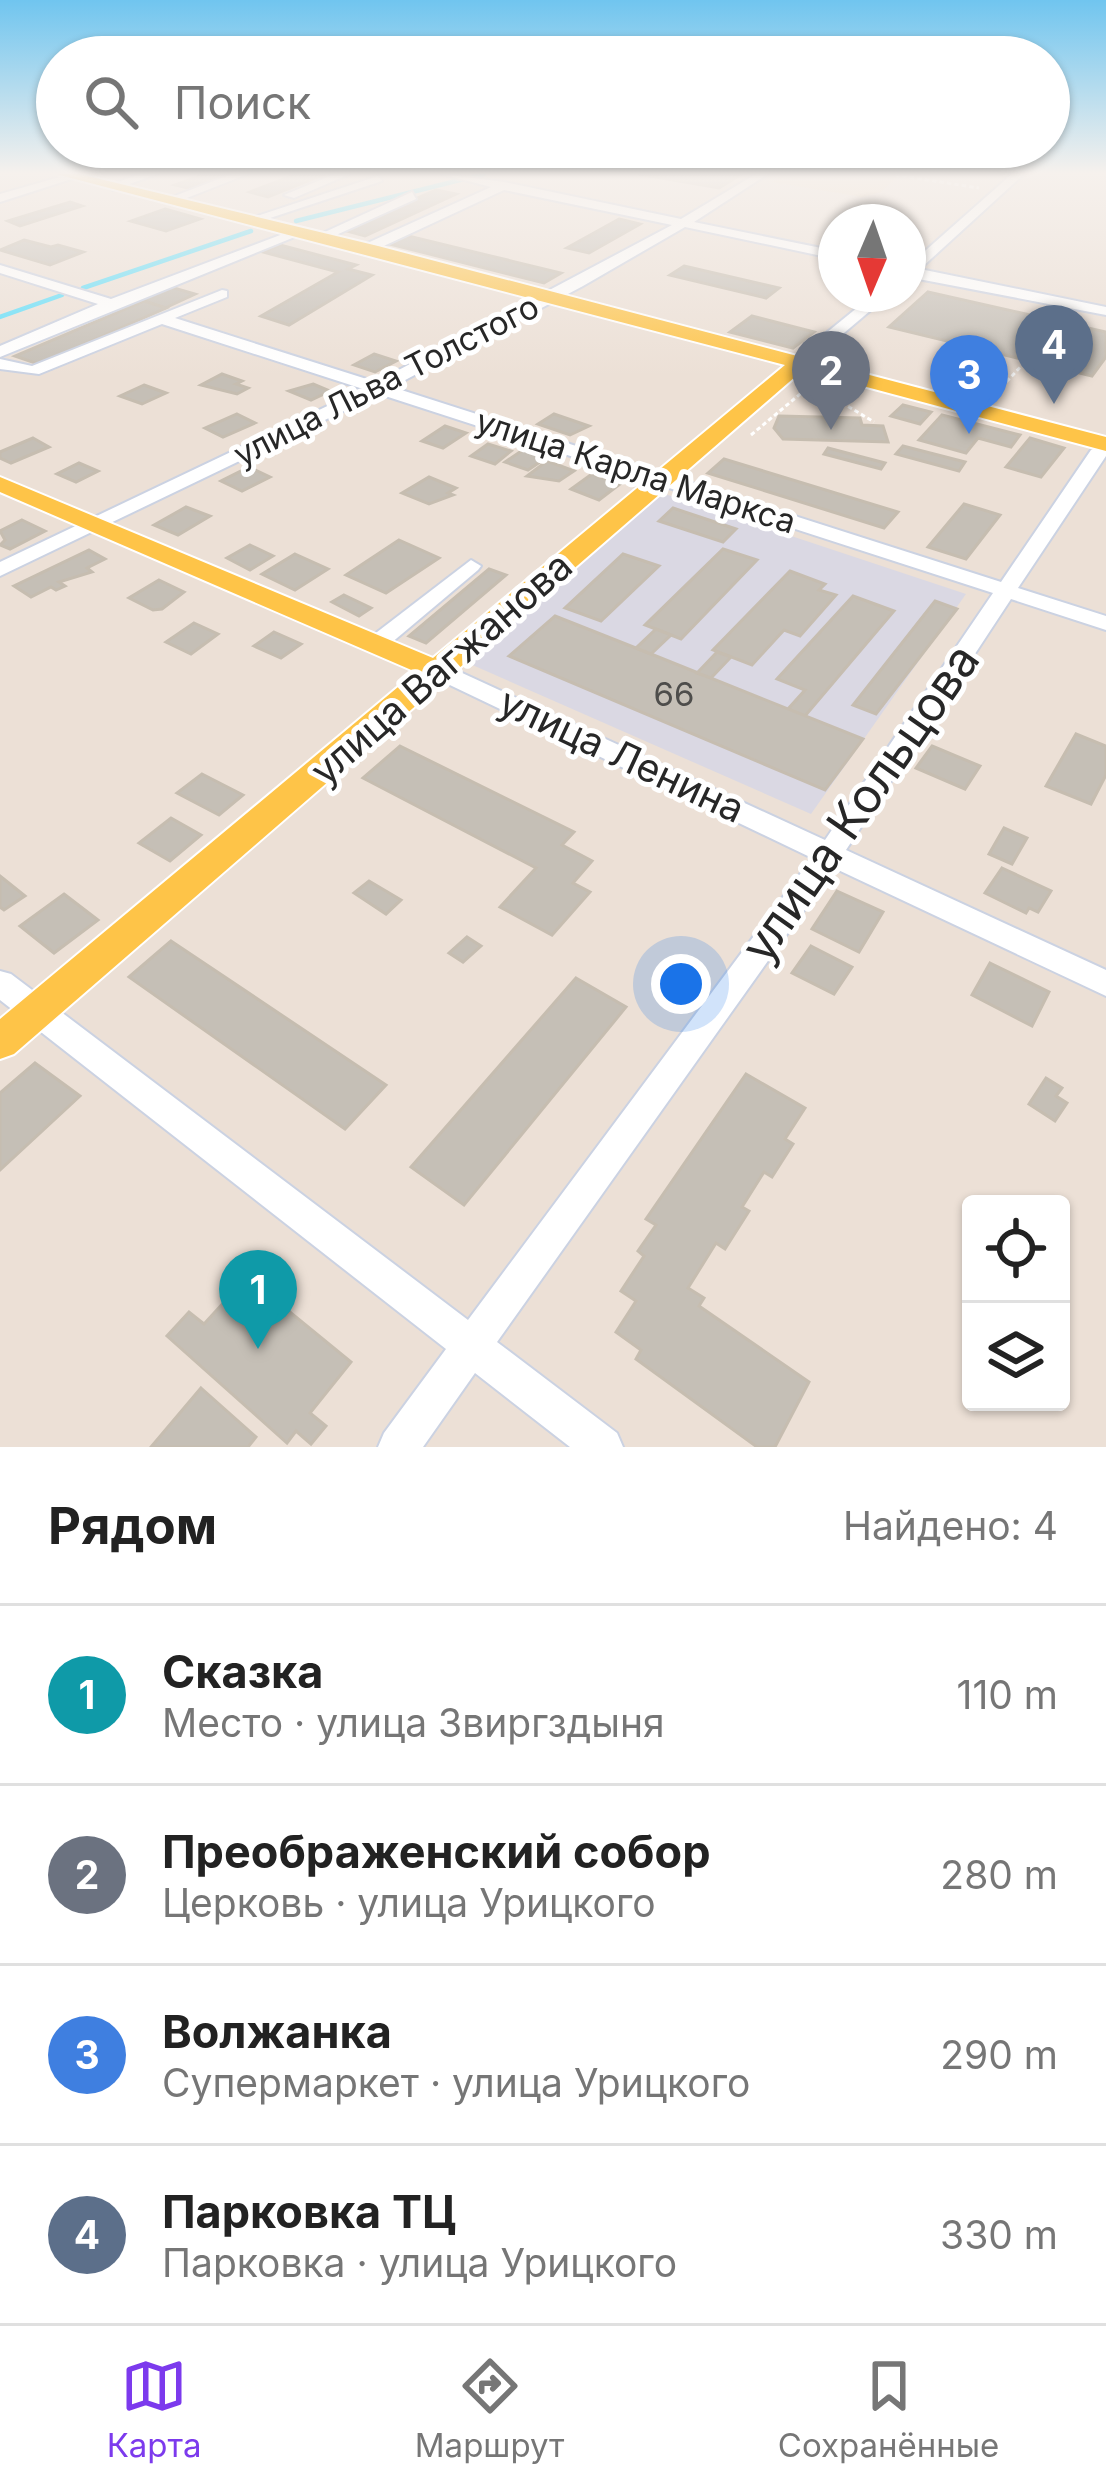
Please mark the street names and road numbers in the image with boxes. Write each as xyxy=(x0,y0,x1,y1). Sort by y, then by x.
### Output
street label: улица Льва Толстого xyxy=(227,286,545,474)
street label: улица Карла Маркса xyxy=(471,400,801,542)
street label: улица Вагжанова xyxy=(300,541,581,794)
street label: улица Кольцова xyxy=(728,632,991,973)
street label: улица Ленина xyxy=(492,677,752,832)

